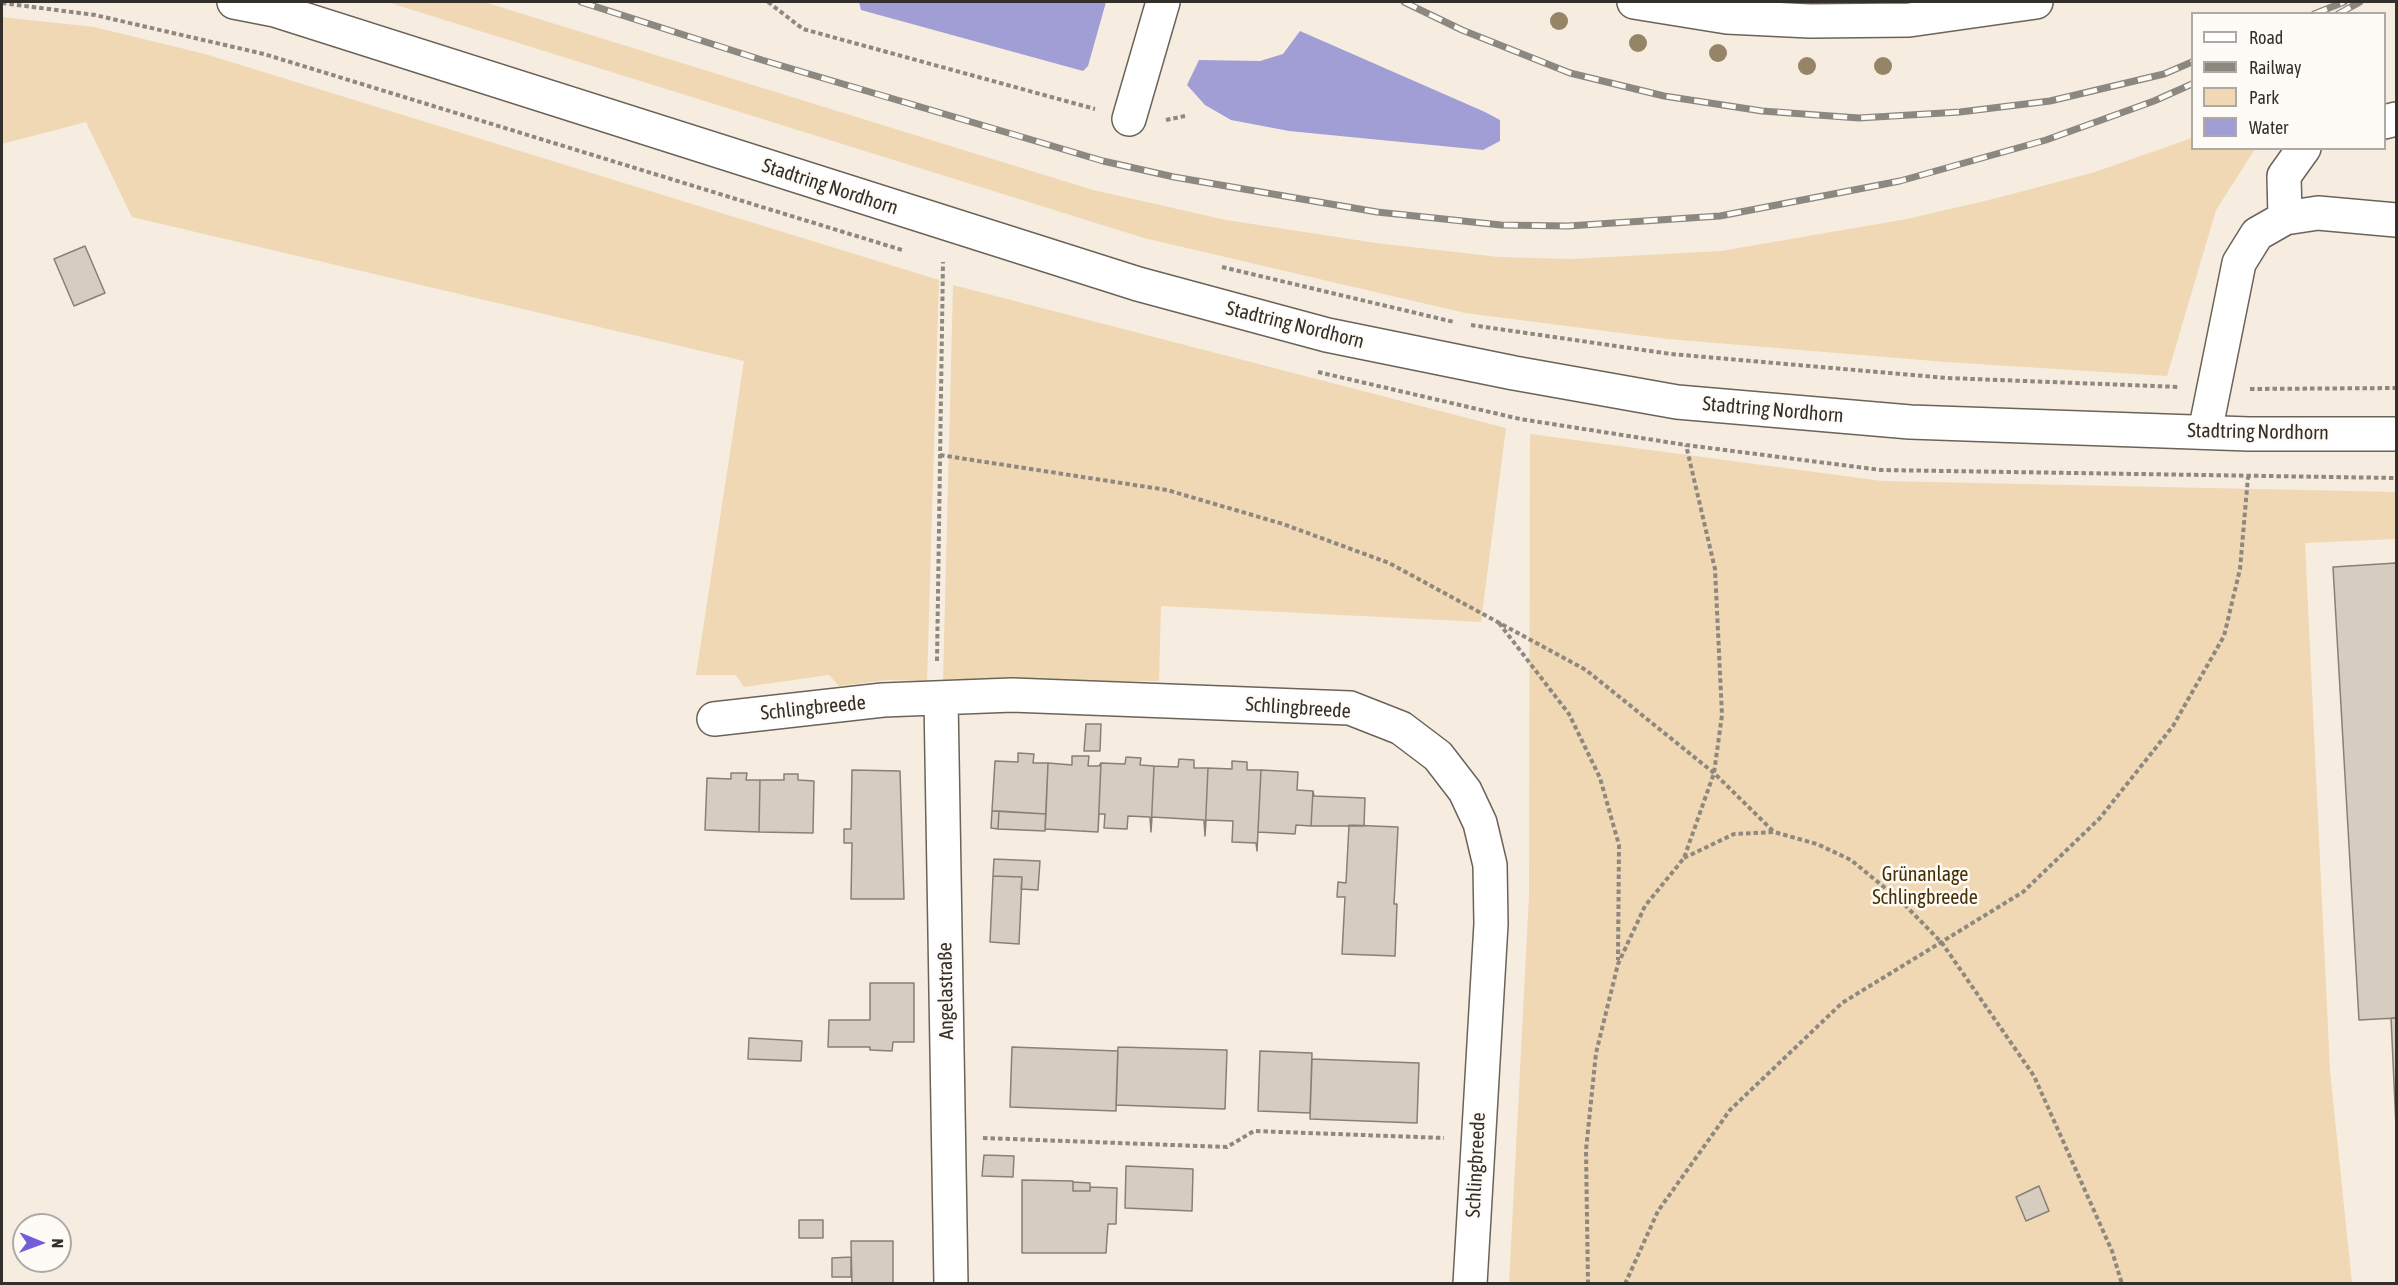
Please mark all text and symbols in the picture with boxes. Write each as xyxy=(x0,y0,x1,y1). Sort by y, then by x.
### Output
legend xyxy=(2191,12,2386,150)
text: Road xyxy=(2249,27,2283,48)
text: Railway xyxy=(2249,57,2301,78)
text: Park xyxy=(2249,87,2279,108)
text: Water xyxy=(2249,117,2288,138)
street label: Stadtring Nordhorn xyxy=(759,154,901,220)
street label: Stadtring Nordhorn xyxy=(1223,296,1367,354)
street label: Stadtring Nordhorn xyxy=(1701,392,1845,428)
street label: Stadtring Nordhorn xyxy=(2187,419,2329,445)
street label: Schlingbreede xyxy=(759,691,867,725)
street label: Schlingbreede xyxy=(1244,692,1352,724)
park label: Grünanlage Schlingbreede xyxy=(1872,863,1978,910)
street label: Angelastraße xyxy=(933,942,959,1040)
street label: Schlingbreede xyxy=(1461,1112,1491,1218)
north arrow xyxy=(12,1213,72,1273)
text: N xyxy=(49,1238,67,1248)

